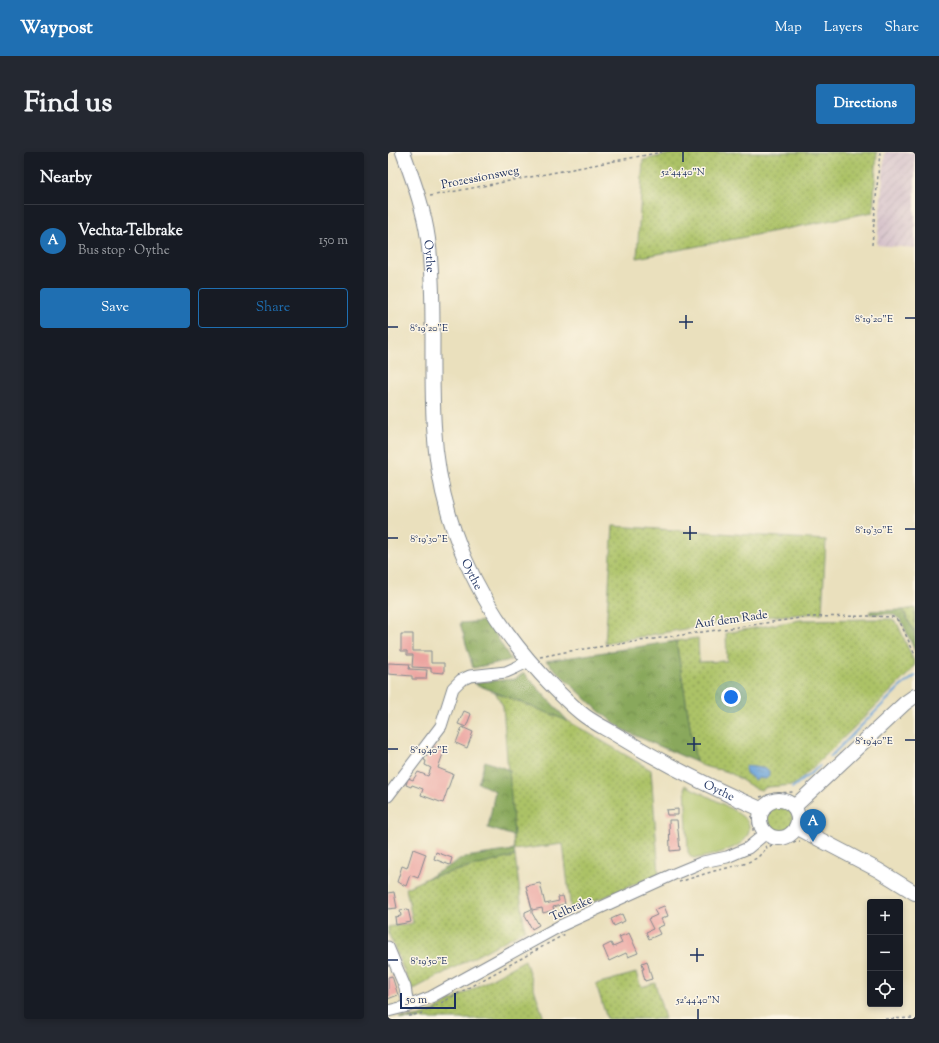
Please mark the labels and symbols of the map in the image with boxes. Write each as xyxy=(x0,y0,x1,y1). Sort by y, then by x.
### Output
street label: Prozessionsweg xyxy=(440,162,521,194)
text: 52°44'40"N xyxy=(660,165,705,180)
street label: Oythe xyxy=(418,239,439,274)
text: 8°19'20"E xyxy=(855,312,893,327)
text: 8°19'20"E xyxy=(410,321,448,336)
text: 8°19'30"E xyxy=(855,523,893,538)
text: 8°19'30"E xyxy=(410,532,448,547)
street label: Oythe xyxy=(456,556,487,594)
street label: Auf dem Rade xyxy=(693,606,769,634)
your location xyxy=(721,687,741,707)
text: 8°19'40"E xyxy=(855,734,893,749)
text: 8°19'40"E xyxy=(410,743,448,758)
street label: Oythe xyxy=(700,776,738,806)
pin: A xyxy=(800,809,826,842)
street label: Telbrake xyxy=(547,891,596,927)
text: 8°19'50"E xyxy=(411,954,447,969)
scale bar xyxy=(400,991,456,1010)
text: 52°44'40"N xyxy=(675,993,720,1008)

